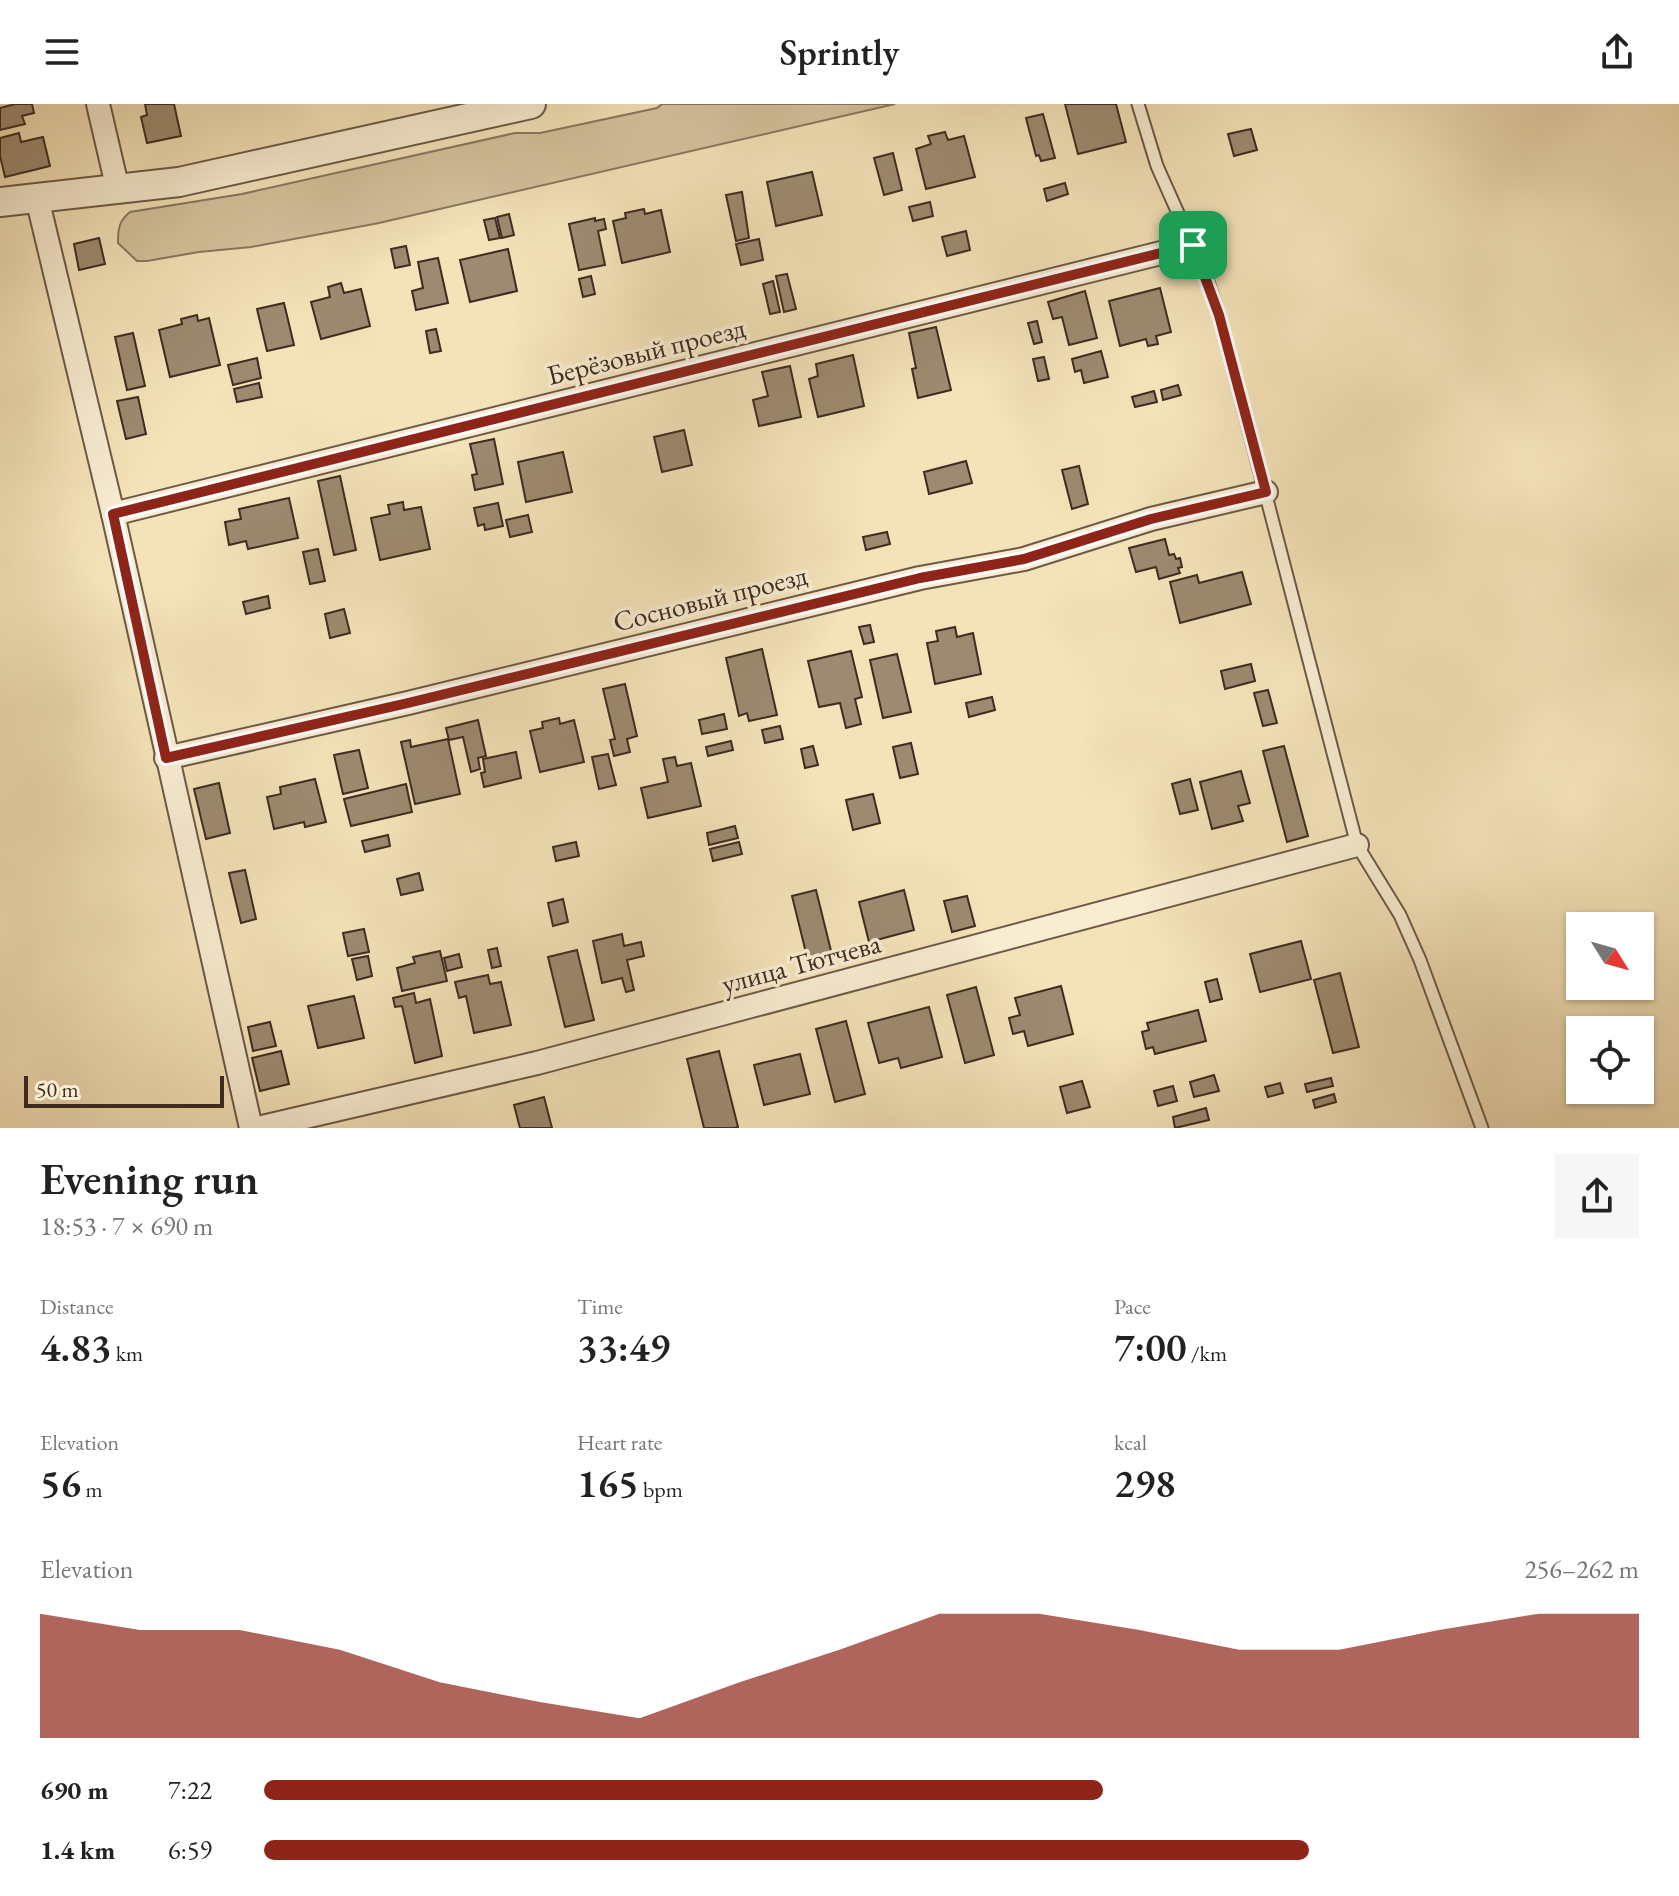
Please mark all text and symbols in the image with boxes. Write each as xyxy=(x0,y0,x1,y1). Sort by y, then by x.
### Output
text: Sprintly xyxy=(780,29,899,76)
icon: menu xyxy=(40,30,84,74)
icon: share xyxy=(1595,30,1639,74)
pin xyxy=(1159,211,1227,279)
icon: arrive xyxy=(1171,223,1215,267)
street label: Берёзовый проезд xyxy=(543,309,749,393)
street label: Сосновый проезд xyxy=(609,556,811,640)
north arrow xyxy=(1566,912,1654,1000)
map controls xyxy=(1566,912,1654,1104)
street label: улица Тютчева xyxy=(717,924,885,1002)
button: locate xyxy=(1566,1016,1654,1104)
scale bar xyxy=(24,1072,224,1108)
text: 50 m xyxy=(36,1075,79,1104)
text: Evening run xyxy=(40,1150,259,1207)
button: share xyxy=(1555,1154,1639,1238)
text: 18:53 · 7 × 690 m xyxy=(40,1209,213,1243)
text: Distance xyxy=(40,1292,113,1321)
text: Time xyxy=(577,1292,623,1321)
text: Pace xyxy=(1114,1292,1151,1321)
text: 4.83 xyxy=(40,1321,111,1373)
text: 33:49 xyxy=(577,1321,670,1373)
text: 7:00 xyxy=(1114,1321,1186,1373)
text: km xyxy=(111,1339,143,1368)
text: /km xyxy=(1186,1339,1227,1368)
text: Elevation xyxy=(40,1428,119,1457)
text: Heart rate xyxy=(577,1428,662,1457)
text: kcal xyxy=(1114,1428,1147,1457)
text: 56 xyxy=(40,1457,81,1509)
text: 165 xyxy=(577,1457,639,1509)
text: 298 xyxy=(1114,1457,1176,1509)
text: m xyxy=(81,1475,103,1504)
text: bpm xyxy=(639,1475,683,1504)
text: Elevation xyxy=(40,1552,134,1586)
text: 256–262 m xyxy=(1524,1552,1639,1586)
text: 690 m xyxy=(40,1773,108,1807)
text: 7:22 xyxy=(168,1773,212,1807)
text: 1.4 km xyxy=(40,1833,115,1867)
text: 6:59 xyxy=(168,1833,212,1867)

